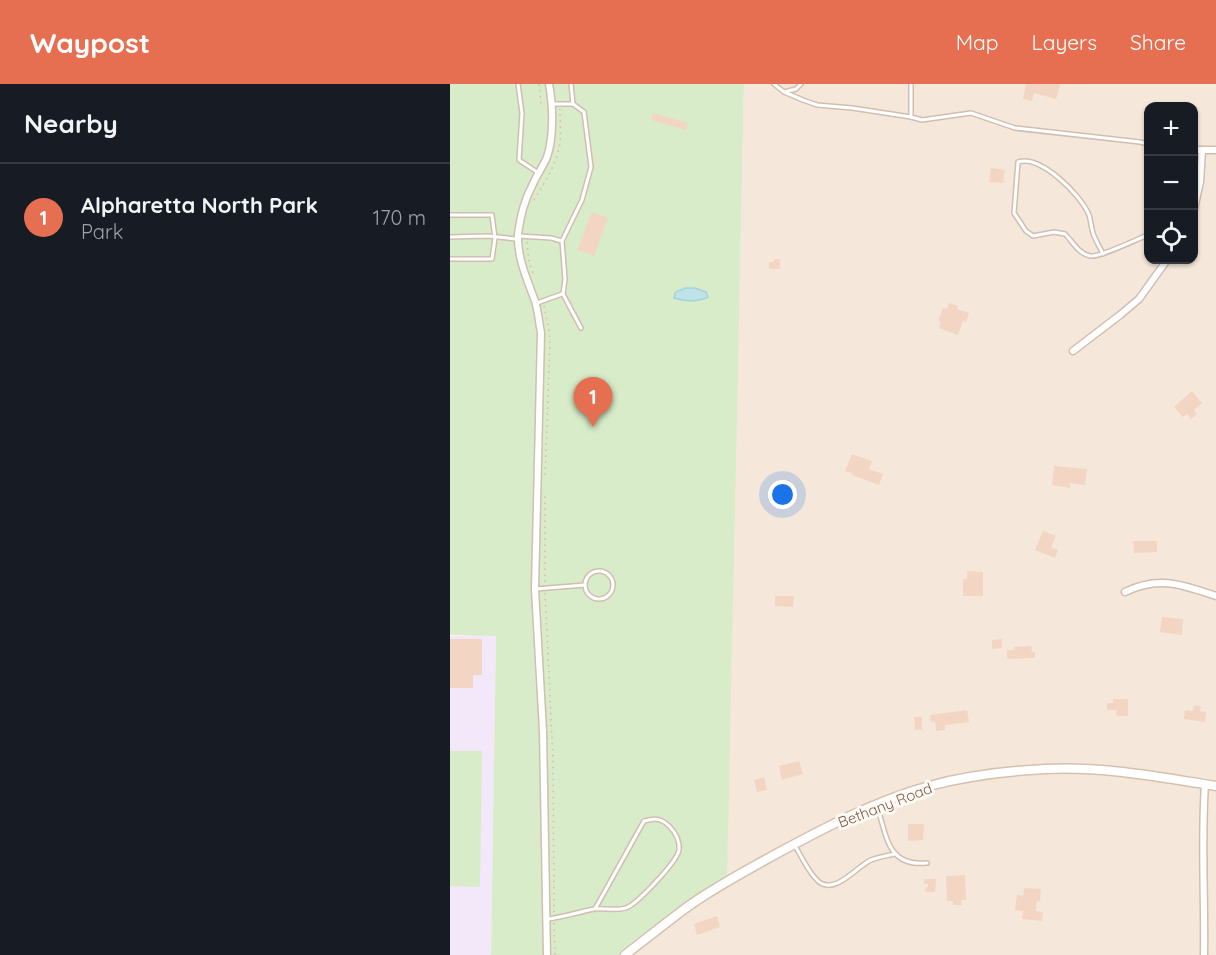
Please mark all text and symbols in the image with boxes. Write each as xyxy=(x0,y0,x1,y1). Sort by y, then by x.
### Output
text: Waypost xyxy=(30,25,150,60)
text: Map xyxy=(956,29,999,55)
text: Layers xyxy=(1032,29,1097,55)
text: Share xyxy=(1130,29,1186,55)
map controls xyxy=(1144,102,1198,264)
button: + xyxy=(1144,102,1198,156)
text: Nearby xyxy=(24,107,118,140)
button: − xyxy=(1144,156,1198,210)
text: Alpharetta North Park xyxy=(81,191,318,219)
text: 1 xyxy=(40,205,47,230)
text: 170 m xyxy=(373,205,426,230)
button: locate xyxy=(1144,210,1198,264)
text: Park xyxy=(81,219,123,244)
pin: 1 xyxy=(574,378,612,427)
your location xyxy=(768,480,797,509)
street label: Bethany Road xyxy=(835,778,935,832)

